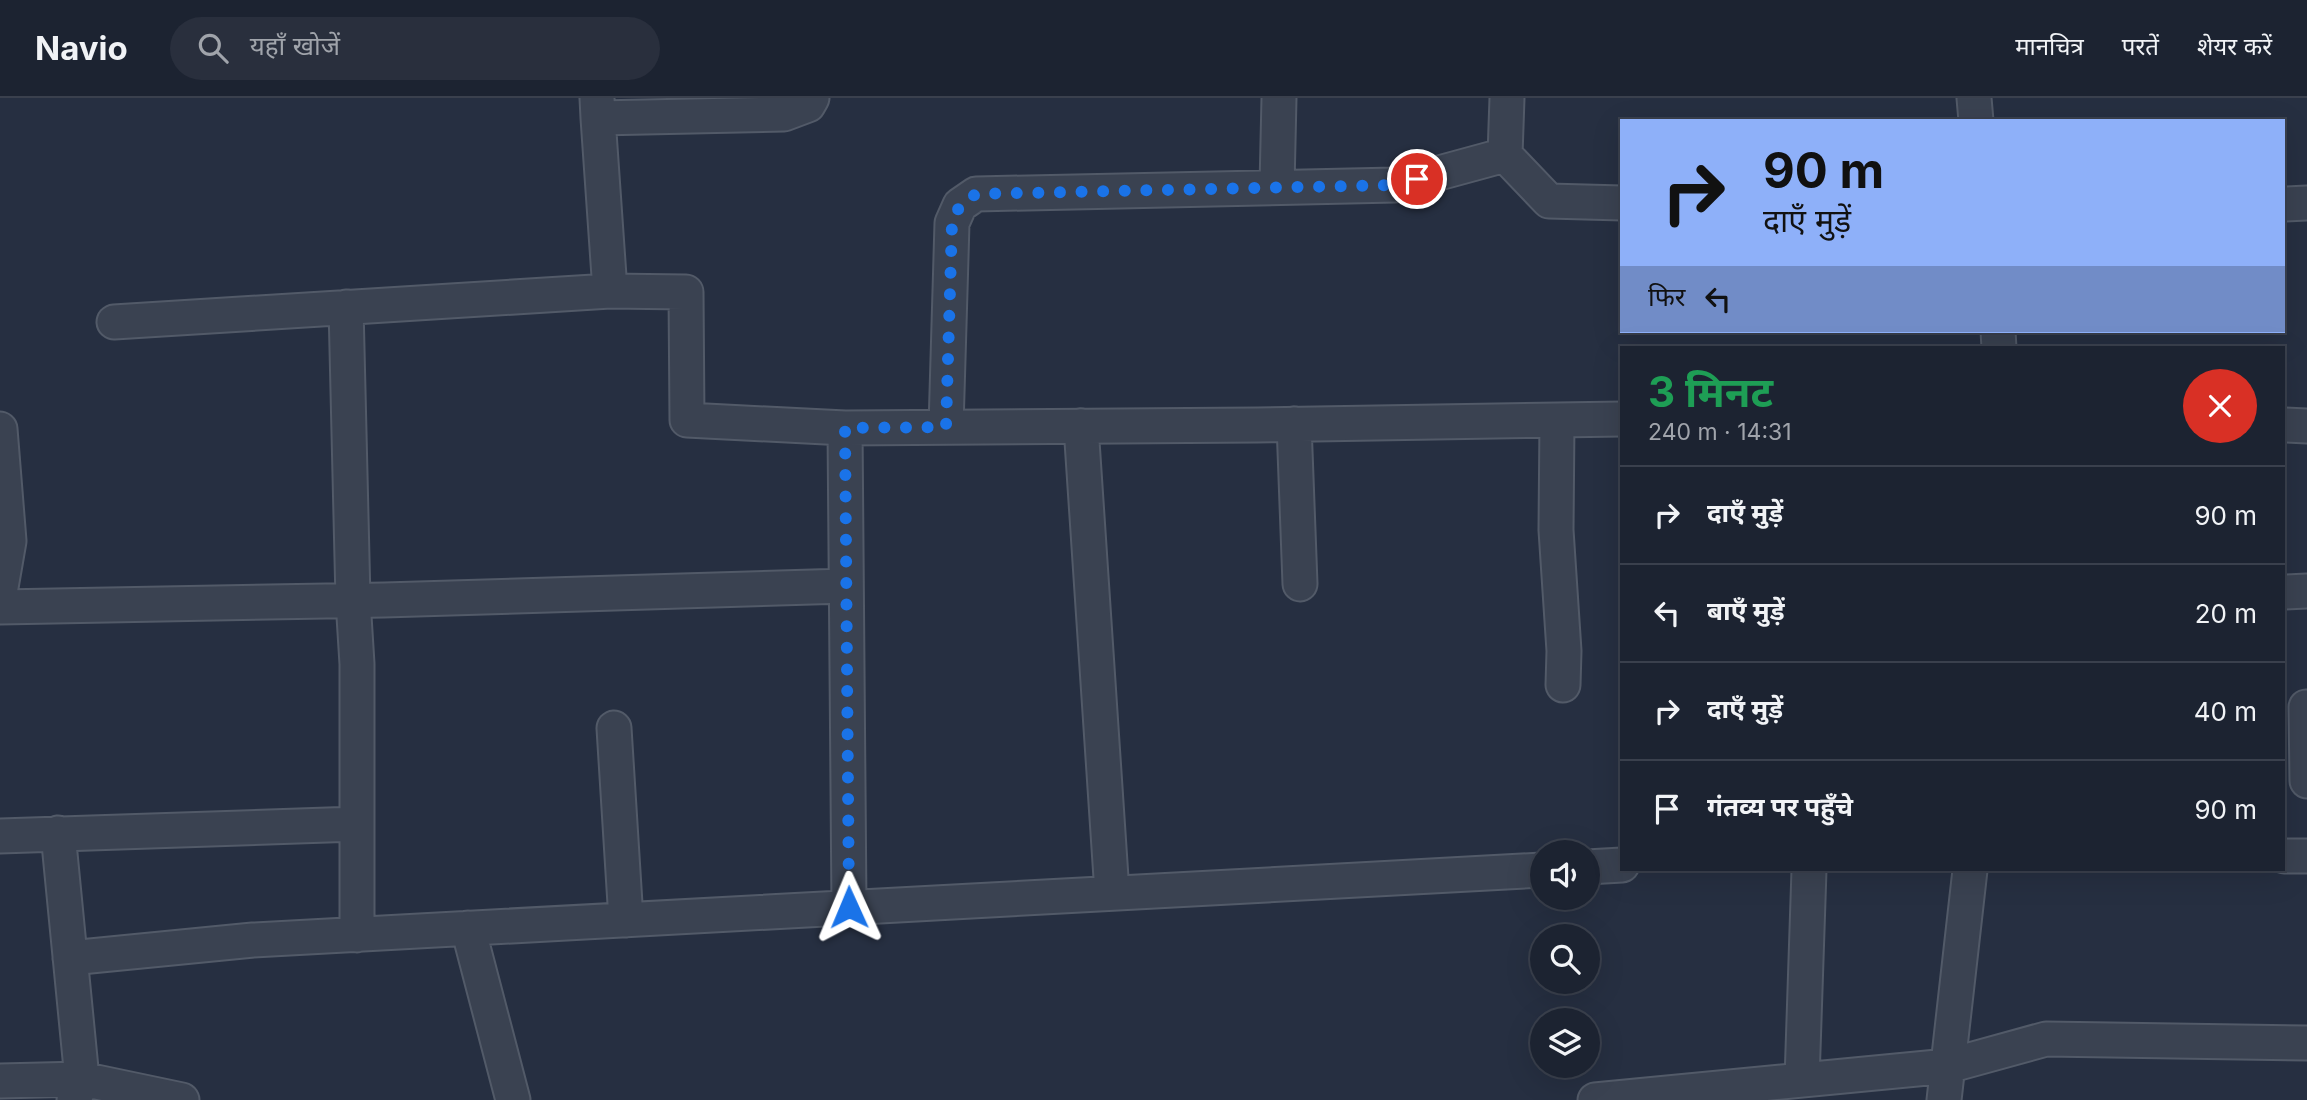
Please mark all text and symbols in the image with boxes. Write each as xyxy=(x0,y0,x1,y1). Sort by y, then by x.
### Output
search box xyxy=(170,17,660,80)
text: Navio xyxy=(35,28,128,68)
icon: search xyxy=(194,29,232,67)
text: यहाँ खोजें xyxy=(250,30,340,61)
text: मानचित्र xyxy=(2015,32,2084,61)
text: परतें xyxy=(2122,32,2159,61)
text: शेयर करें xyxy=(2197,32,2272,61)
text: 90 m xyxy=(1763,141,1884,200)
icon: right xyxy=(1648,147,1739,238)
pin xyxy=(1387,149,1447,209)
icon: arrive xyxy=(1398,160,1436,198)
text: दाएँ मुड़ें xyxy=(1763,201,1851,240)
icon: left xyxy=(1699,280,1737,318)
text: फिर xyxy=(1648,281,1685,312)
text: 3 मिनट xyxy=(1648,366,1773,417)
button: close xyxy=(2183,369,2257,443)
text: 240 m · 14:31 xyxy=(1648,418,1792,446)
icon: right xyxy=(1648,496,1686,534)
text: दाएँ मुड़ें xyxy=(1707,497,1783,528)
text: 90 m xyxy=(2194,500,2257,531)
icon: left xyxy=(1648,594,1686,632)
text: बाएँ मुड़ें xyxy=(1707,595,1784,626)
text: 20 m xyxy=(2195,598,2257,629)
icon: right xyxy=(1648,692,1686,730)
text: दाएँ मुड़ें xyxy=(1707,693,1783,724)
text: 40 m xyxy=(2194,696,2257,727)
icon: arrive xyxy=(1648,790,1686,828)
text: गंतव्य पर पहुँचे xyxy=(1707,791,1853,822)
text: 90 m xyxy=(2194,794,2257,825)
map controls xyxy=(1530,840,1600,1078)
button: sound xyxy=(1530,840,1600,910)
position arrow xyxy=(812,870,886,944)
button: search xyxy=(1530,924,1600,994)
button: layers xyxy=(1530,1008,1600,1078)

